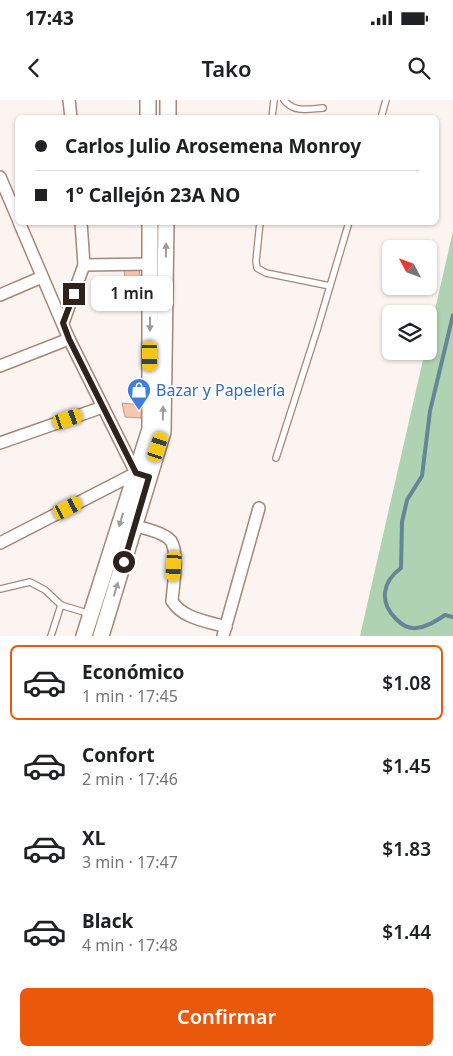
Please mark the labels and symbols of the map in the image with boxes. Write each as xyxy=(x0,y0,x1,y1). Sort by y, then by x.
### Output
north arrow xyxy=(382,240,438,295)
one-way arrow xyxy=(162,242,170,258)
callout: 1 min xyxy=(92,276,174,312)
route end xyxy=(63,283,85,305)
one-way arrow xyxy=(146,316,154,332)
car xyxy=(142,341,157,371)
shop icon: Bazar y Papelería xyxy=(126,377,152,411)
place label: Bazar y Papelería xyxy=(156,379,285,401)
one-way arrow xyxy=(159,404,167,420)
car xyxy=(51,407,84,431)
car xyxy=(146,430,169,464)
car xyxy=(51,495,84,521)
one-way arrow xyxy=(117,512,124,527)
route start xyxy=(113,551,135,573)
car xyxy=(165,551,182,581)
one-way arrow xyxy=(112,582,120,597)

